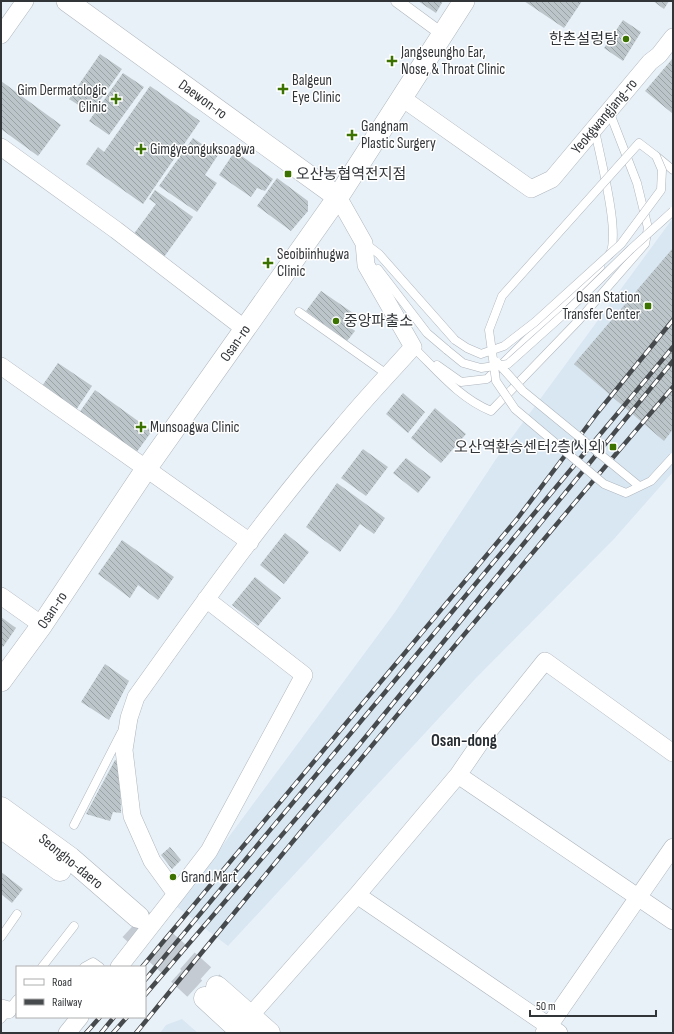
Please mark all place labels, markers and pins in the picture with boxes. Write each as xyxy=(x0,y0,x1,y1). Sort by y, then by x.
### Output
place label: 한촌설렁탕 xyxy=(549,30,618,49)
marker: 한촌설렁탕 xyxy=(621,34,631,44)
place label: Jangseungho Ear, Nose, & Throat Clinic xyxy=(400,43,505,79)
marker: Jangseungho Ear, Nose, & Throat Clinic xyxy=(386,55,398,67)
place label: Balgeun Eye Clinic xyxy=(292,71,341,107)
place label: Gim Dermatologic Clinic xyxy=(17,81,107,117)
marker: Balgeun Eye Clinic xyxy=(277,83,289,95)
marker: Gim Dermatologic Clinic xyxy=(110,93,122,105)
place label: Gangnam Plastic Surgery xyxy=(361,117,436,153)
marker: Gangnam Plastic Surgery xyxy=(346,129,358,141)
place label: Gimgyeonguksoagwa xyxy=(150,140,255,159)
marker: Gimgyeonguksoagwa xyxy=(135,143,147,155)
place label: 오산농협역전지점 xyxy=(296,165,406,184)
marker: 오산농협역전지점 xyxy=(283,169,293,179)
place label: Seoibiinhugwa Clinic xyxy=(277,245,349,281)
marker: Seoibiinhugwa Clinic xyxy=(262,257,274,269)
place label: Osan Station Transfer Center xyxy=(562,288,641,324)
marker: Osan Station Transfer Center xyxy=(643,301,653,311)
place label: 중앙파출소 xyxy=(344,312,413,331)
marker: 중앙파출소 xyxy=(331,316,341,326)
place label: Munsoagwa Clinic xyxy=(150,418,240,437)
marker: Munsoagwa Clinic xyxy=(135,421,147,433)
place label: 오산역환승센터2층(시외) xyxy=(454,438,605,457)
marker: 오산역환승센터2층(시외) xyxy=(608,442,618,452)
place label: Grand Mart xyxy=(181,868,238,887)
marker: Grand Mart xyxy=(168,872,178,882)

